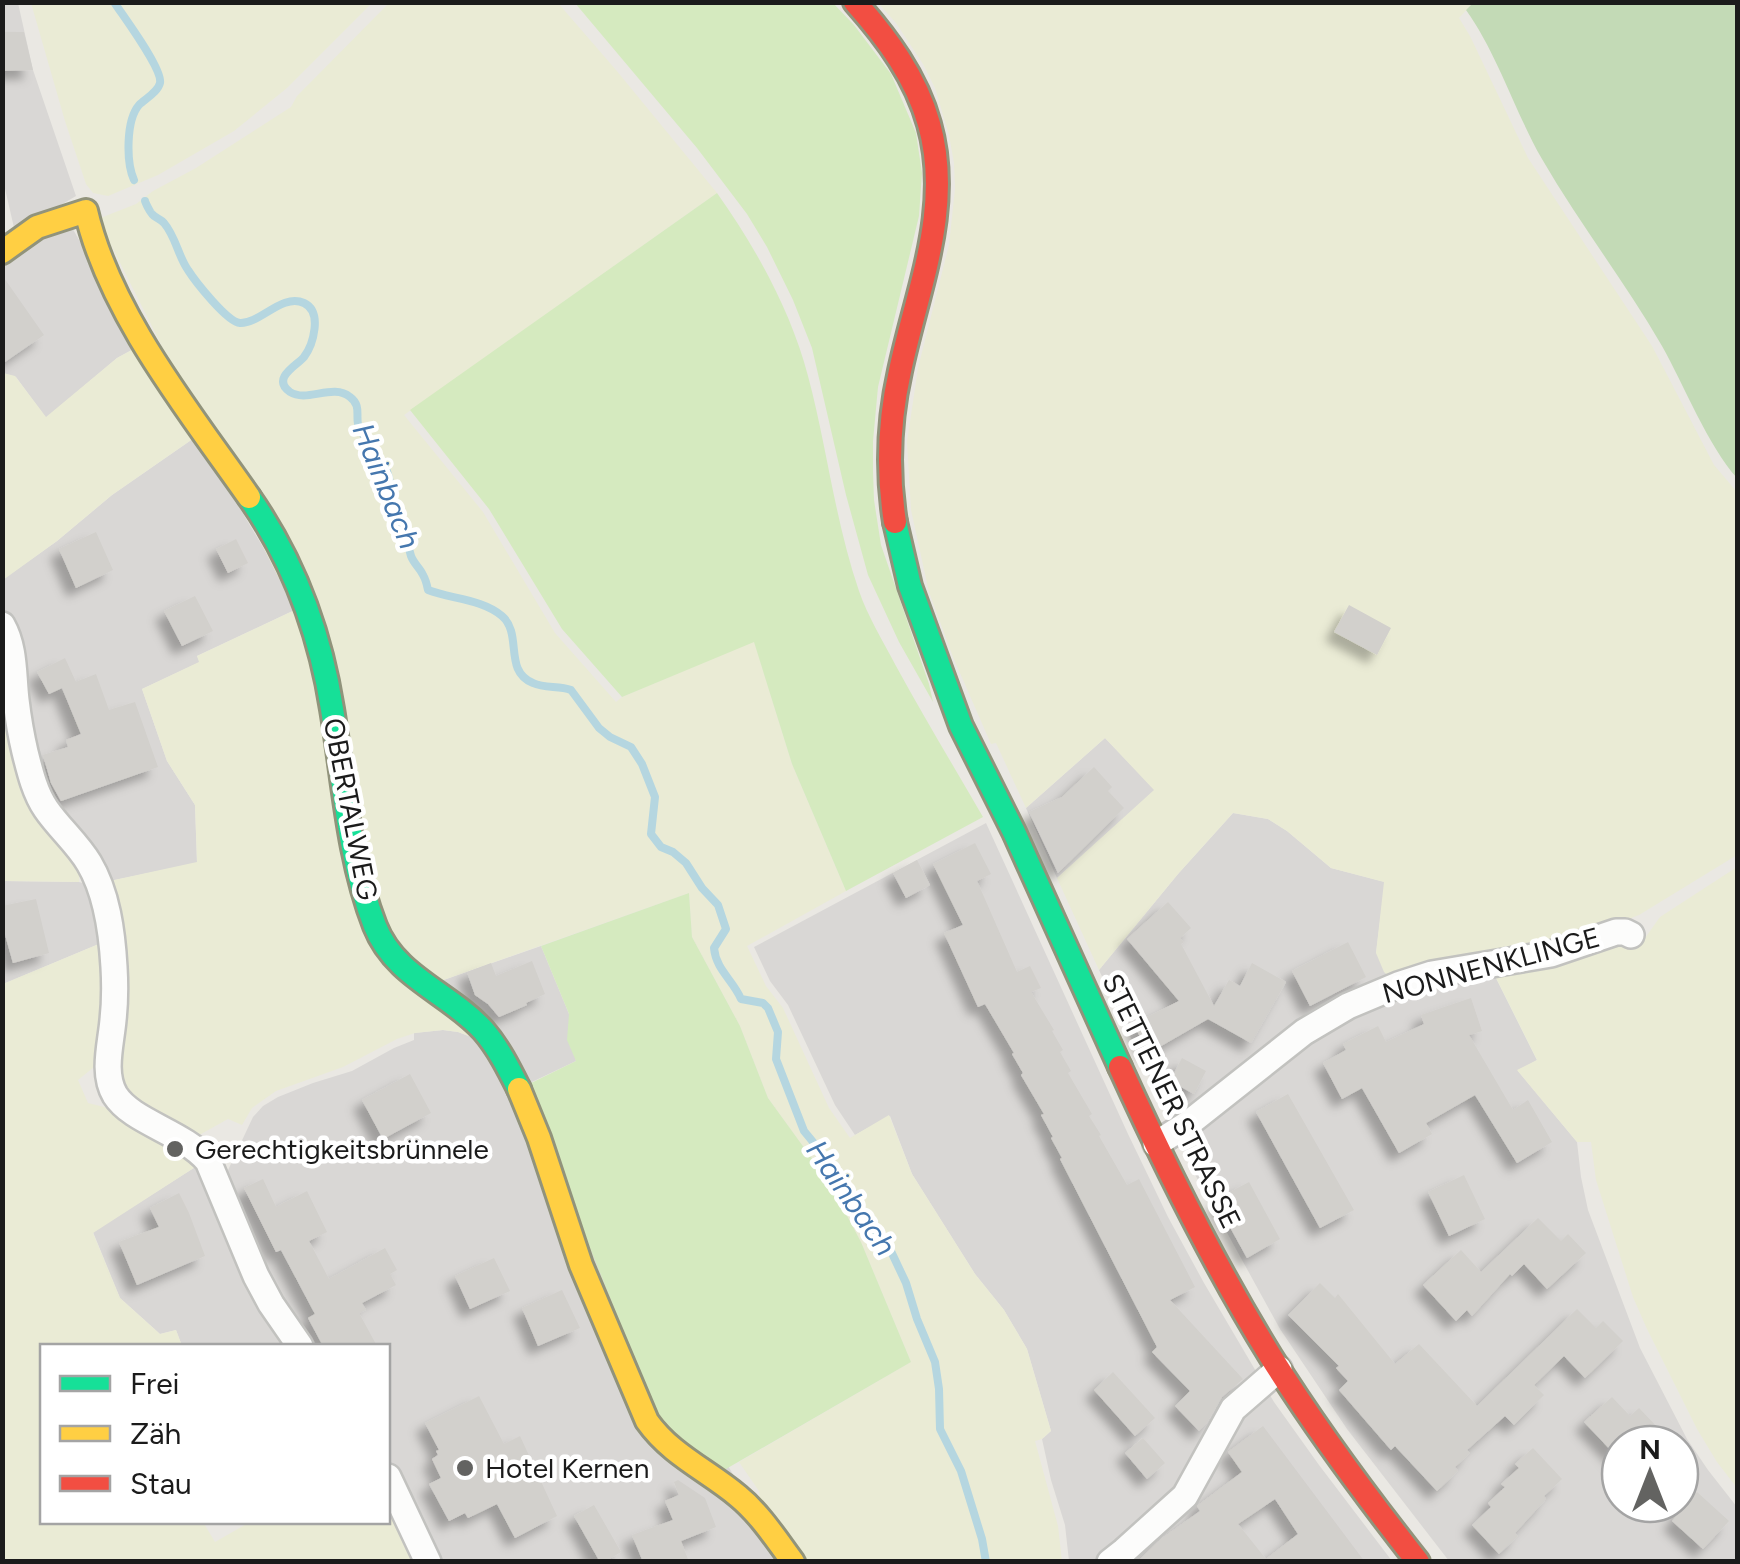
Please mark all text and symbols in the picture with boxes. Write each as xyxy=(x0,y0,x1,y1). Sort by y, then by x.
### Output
water label: Hainbach xyxy=(345,418,428,554)
street label: OBERTALWEG xyxy=(317,715,385,903)
street label: NONNENKLINGE xyxy=(1379,920,1603,1010)
street label: STETTENER STRASSE xyxy=(1095,968,1249,1234)
place label: Gerechtigkeitsbrünnele xyxy=(195,1132,489,1166)
water label: Hainbach xyxy=(798,1133,904,1262)
marker: Gerechtigkeitsbrünnele xyxy=(164,1138,186,1160)
legend xyxy=(40,1344,390,1524)
text: Frei xyxy=(130,1365,179,1402)
text: Zäh xyxy=(130,1415,181,1452)
north arrow xyxy=(1600,1424,1700,1524)
text: N xyxy=(1639,1432,1661,1466)
place label: Hotel Kernen xyxy=(485,1451,649,1485)
marker: Hotel Kernen xyxy=(454,1457,476,1479)
text: Stau xyxy=(130,1465,192,1502)

